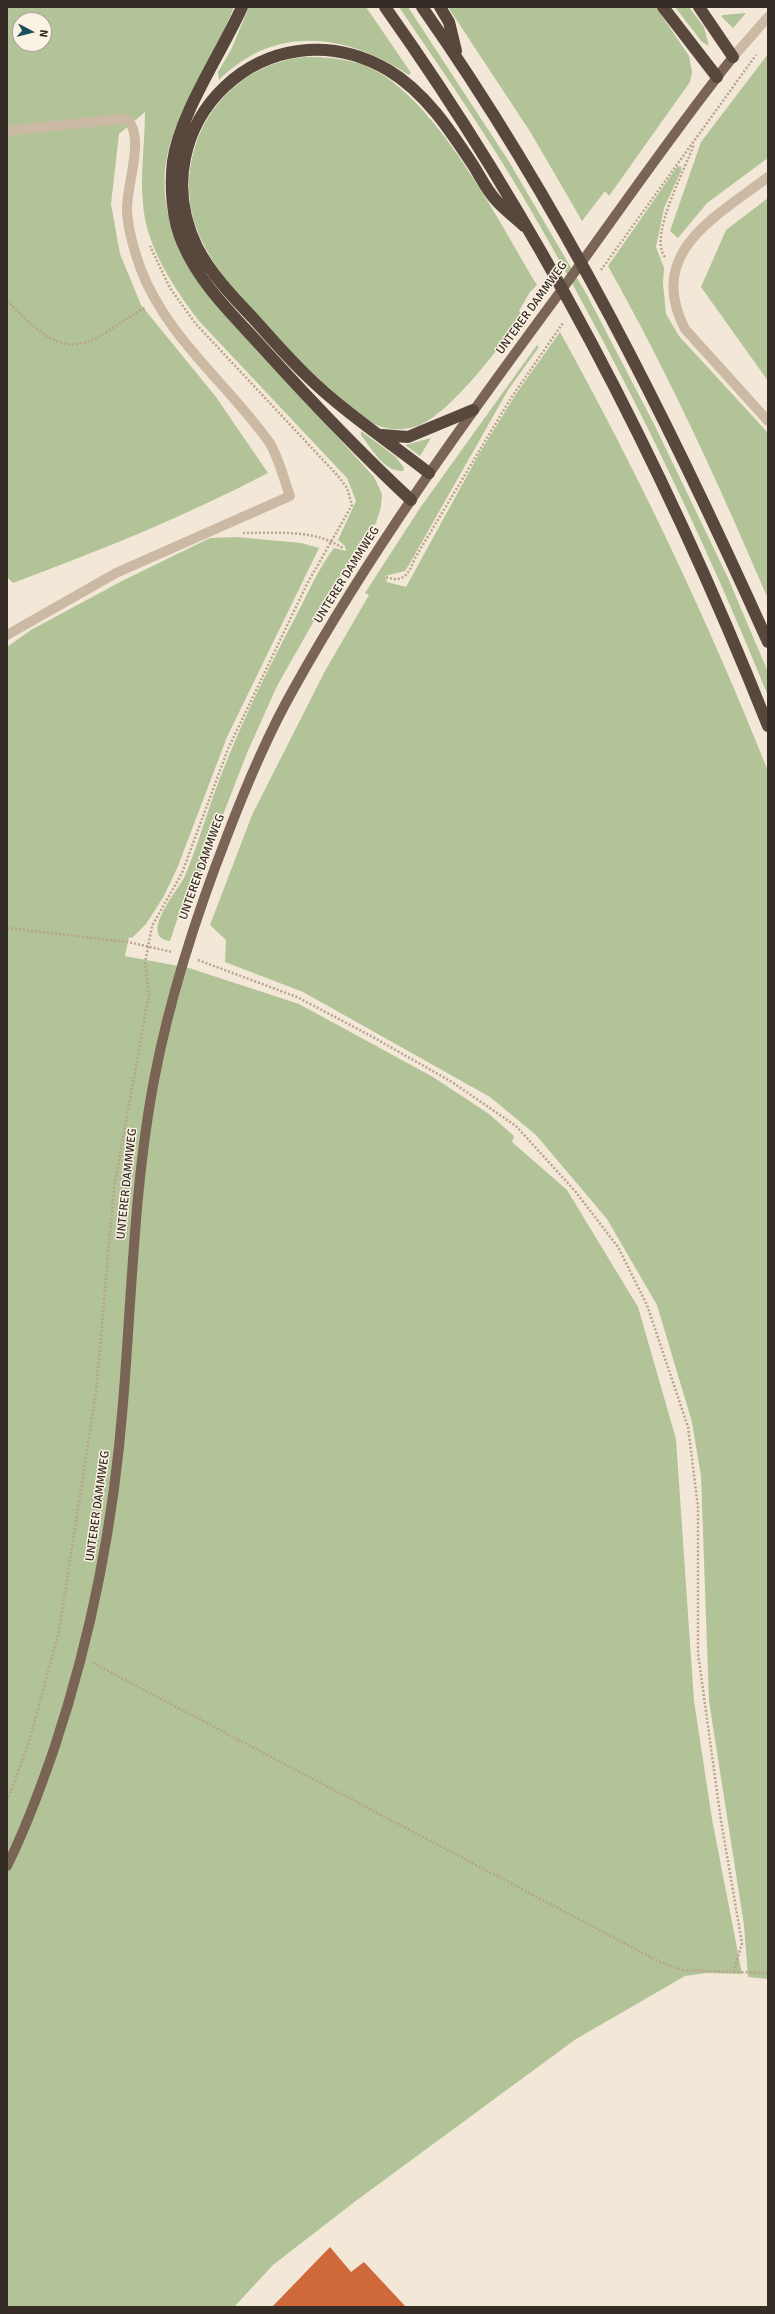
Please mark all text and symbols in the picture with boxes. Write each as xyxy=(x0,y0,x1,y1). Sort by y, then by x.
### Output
north arrow xyxy=(12,12,52,52)
text: N xyxy=(36,29,50,38)
street label: UNTERER DAMMWEG xyxy=(493,259,571,357)
street label: UNTERER DAMMWEG xyxy=(311,524,383,626)
street label: UNTERER DAMMWEG xyxy=(176,812,228,922)
street label: UNTERER DAMMWEG xyxy=(114,1128,140,1240)
street label: UNTERER DAMMWEG xyxy=(83,1450,113,1562)

